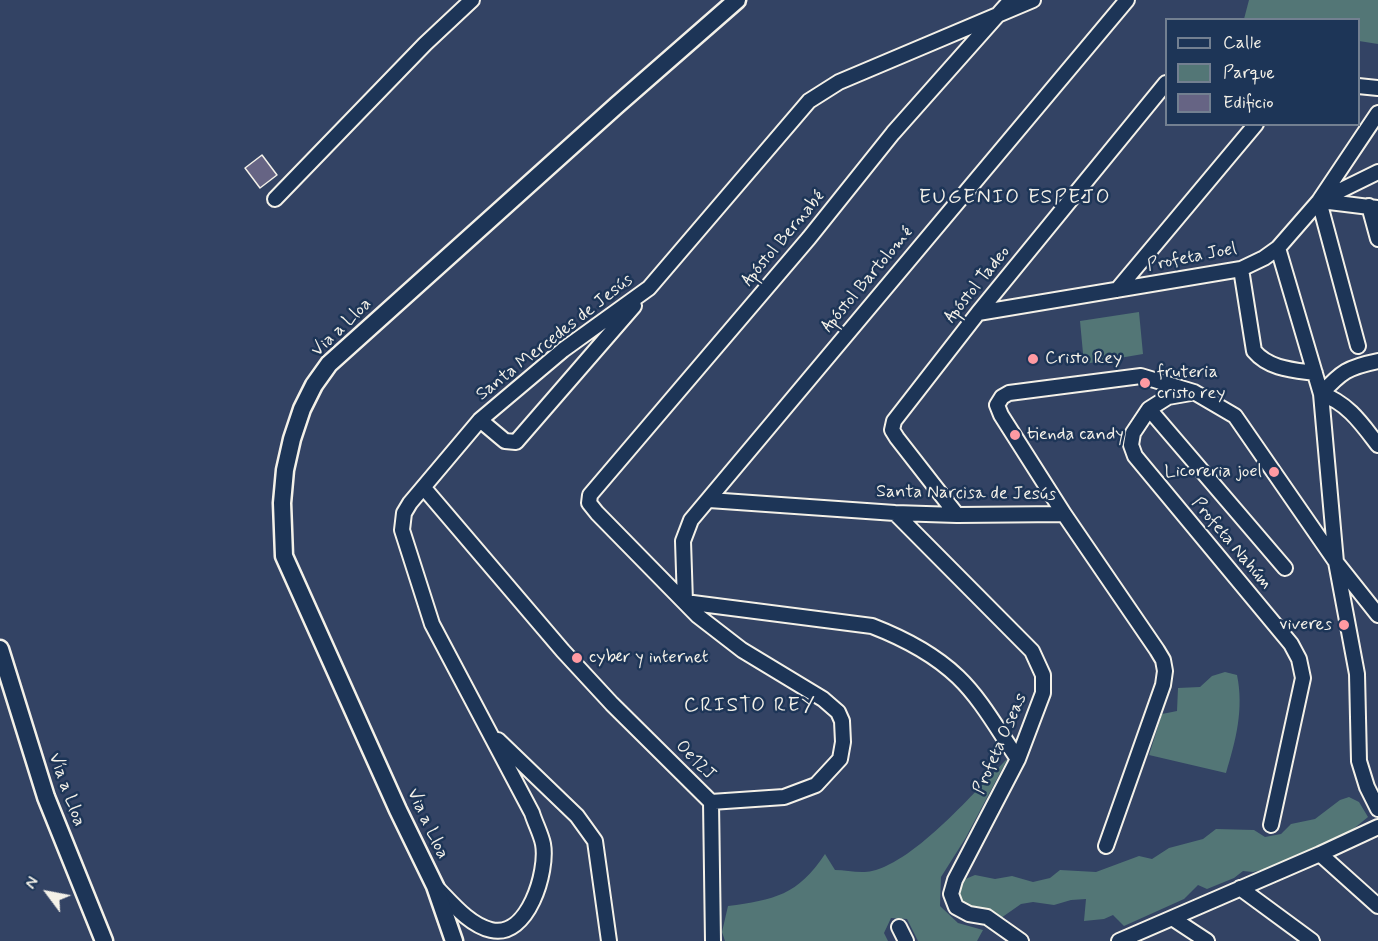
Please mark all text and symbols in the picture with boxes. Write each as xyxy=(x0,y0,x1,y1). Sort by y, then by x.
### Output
legend xyxy=(1165,18,1360,126)
text: Calle xyxy=(1223,31,1262,55)
text: Parque xyxy=(1223,61,1275,85)
text: Edificio xyxy=(1223,91,1274,115)
district label: EUGENIO ESPEJO xyxy=(919,186,1111,212)
street label: Apóstol Bernabé xyxy=(738,187,830,291)
street label: Apóstol Bartolomé xyxy=(817,223,919,337)
street label: Profeta Joel xyxy=(1145,239,1239,277)
street label: Apóstol Tadeo xyxy=(940,242,1016,328)
street label: Santa Mercedes de Jesús xyxy=(472,270,638,406)
street label: Via a Lloa xyxy=(307,294,377,362)
place label: Cristo Rey xyxy=(1045,348,1122,370)
marker: Cristo Rey xyxy=(1026,352,1040,366)
place label: fruteria cristo rey xyxy=(1157,362,1225,404)
marker: fruteria cristo rey xyxy=(1138,376,1152,390)
place label: tienda candy xyxy=(1027,424,1124,446)
marker: tienda candy xyxy=(1008,428,1022,442)
place label: Licoreria joel xyxy=(1165,461,1262,483)
marker: Licoreria joel xyxy=(1267,465,1281,479)
street label: Santa Narcisa de Jesús xyxy=(876,482,1056,506)
street label: Profeta Nahúm xyxy=(1186,493,1276,595)
place label: viveres xyxy=(1279,614,1332,636)
marker: viveres xyxy=(1337,618,1351,632)
place label: cyber y internet xyxy=(589,647,709,669)
marker: cyber y internet xyxy=(570,651,584,665)
street label: Profeta Oseas xyxy=(969,690,1033,798)
district label: CRISTO REY xyxy=(684,694,816,720)
street label: Oe12J xyxy=(670,736,720,786)
street label: Vía a Lloa xyxy=(43,750,89,830)
street label: Via a Lloa xyxy=(401,785,453,863)
north arrow xyxy=(18,863,78,923)
text: N xyxy=(21,873,44,893)

